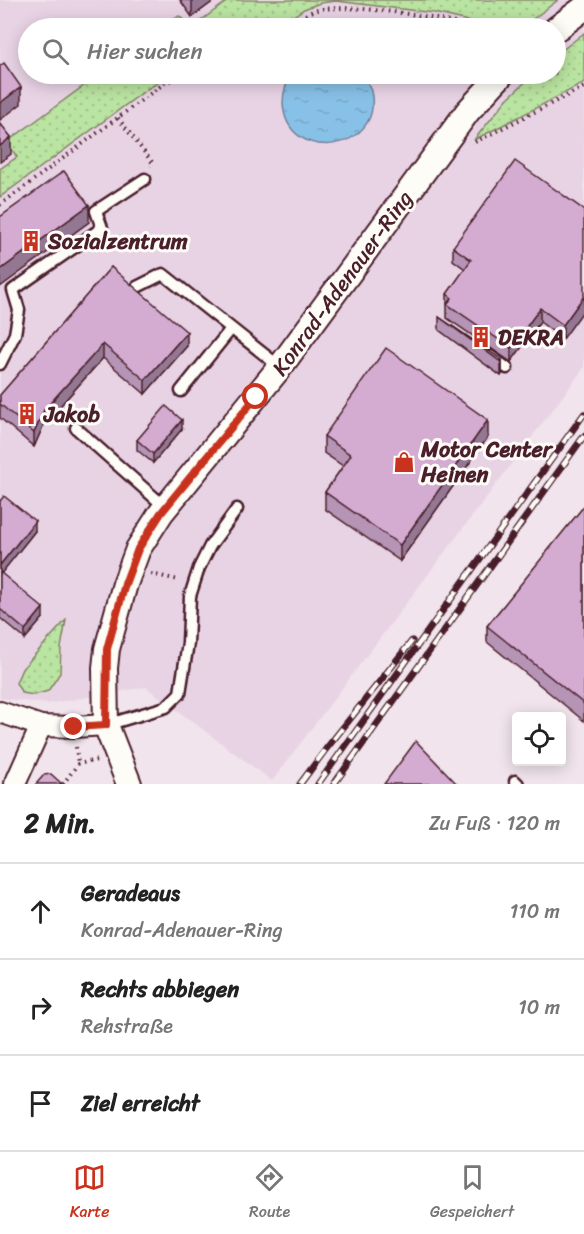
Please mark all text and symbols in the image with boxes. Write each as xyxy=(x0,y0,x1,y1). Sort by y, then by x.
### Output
search box xyxy=(18,18,566,84)
text: Hier suchen xyxy=(87,32,202,71)
icon: search xyxy=(39,35,72,68)
street label: Konrad-Adenauer-Ring xyxy=(261,182,423,384)
place label: Sozialzentrum xyxy=(47,222,188,261)
building icon: Sozialzentrum xyxy=(19,229,43,253)
place label: DEKRA xyxy=(498,318,564,357)
building icon: DEKRA xyxy=(469,325,493,349)
route start xyxy=(242,383,268,409)
place label: Jakob xyxy=(42,395,100,434)
building icon: Jakob xyxy=(15,402,39,426)
place label: Motor Center Heinen xyxy=(420,430,554,494)
shop icon: Motor Center Heinen xyxy=(392,450,416,474)
map controls xyxy=(512,712,566,766)
button: locate xyxy=(512,712,566,766)
route end xyxy=(60,713,86,739)
text: 2 Min. xyxy=(24,800,96,846)
text: Zu Fuß · 120 m xyxy=(429,806,560,841)
text: Geradeaus xyxy=(81,874,180,913)
text: 110 m xyxy=(510,894,560,929)
icon: ahead xyxy=(24,895,57,928)
text: Konrad-Adenauer-Ring xyxy=(81,913,283,948)
text: Rechts abbiegen xyxy=(81,970,239,1009)
text: 10 m xyxy=(518,990,560,1025)
icon: right xyxy=(24,991,57,1024)
text: Rehstraße xyxy=(81,1009,173,1044)
text: Ziel erreicht xyxy=(81,1084,200,1123)
icon: arrive xyxy=(24,1087,57,1120)
tab: Karte xyxy=(70,1161,109,1226)
tab: Route xyxy=(249,1161,290,1226)
tab: Gespeichert xyxy=(430,1161,514,1226)

